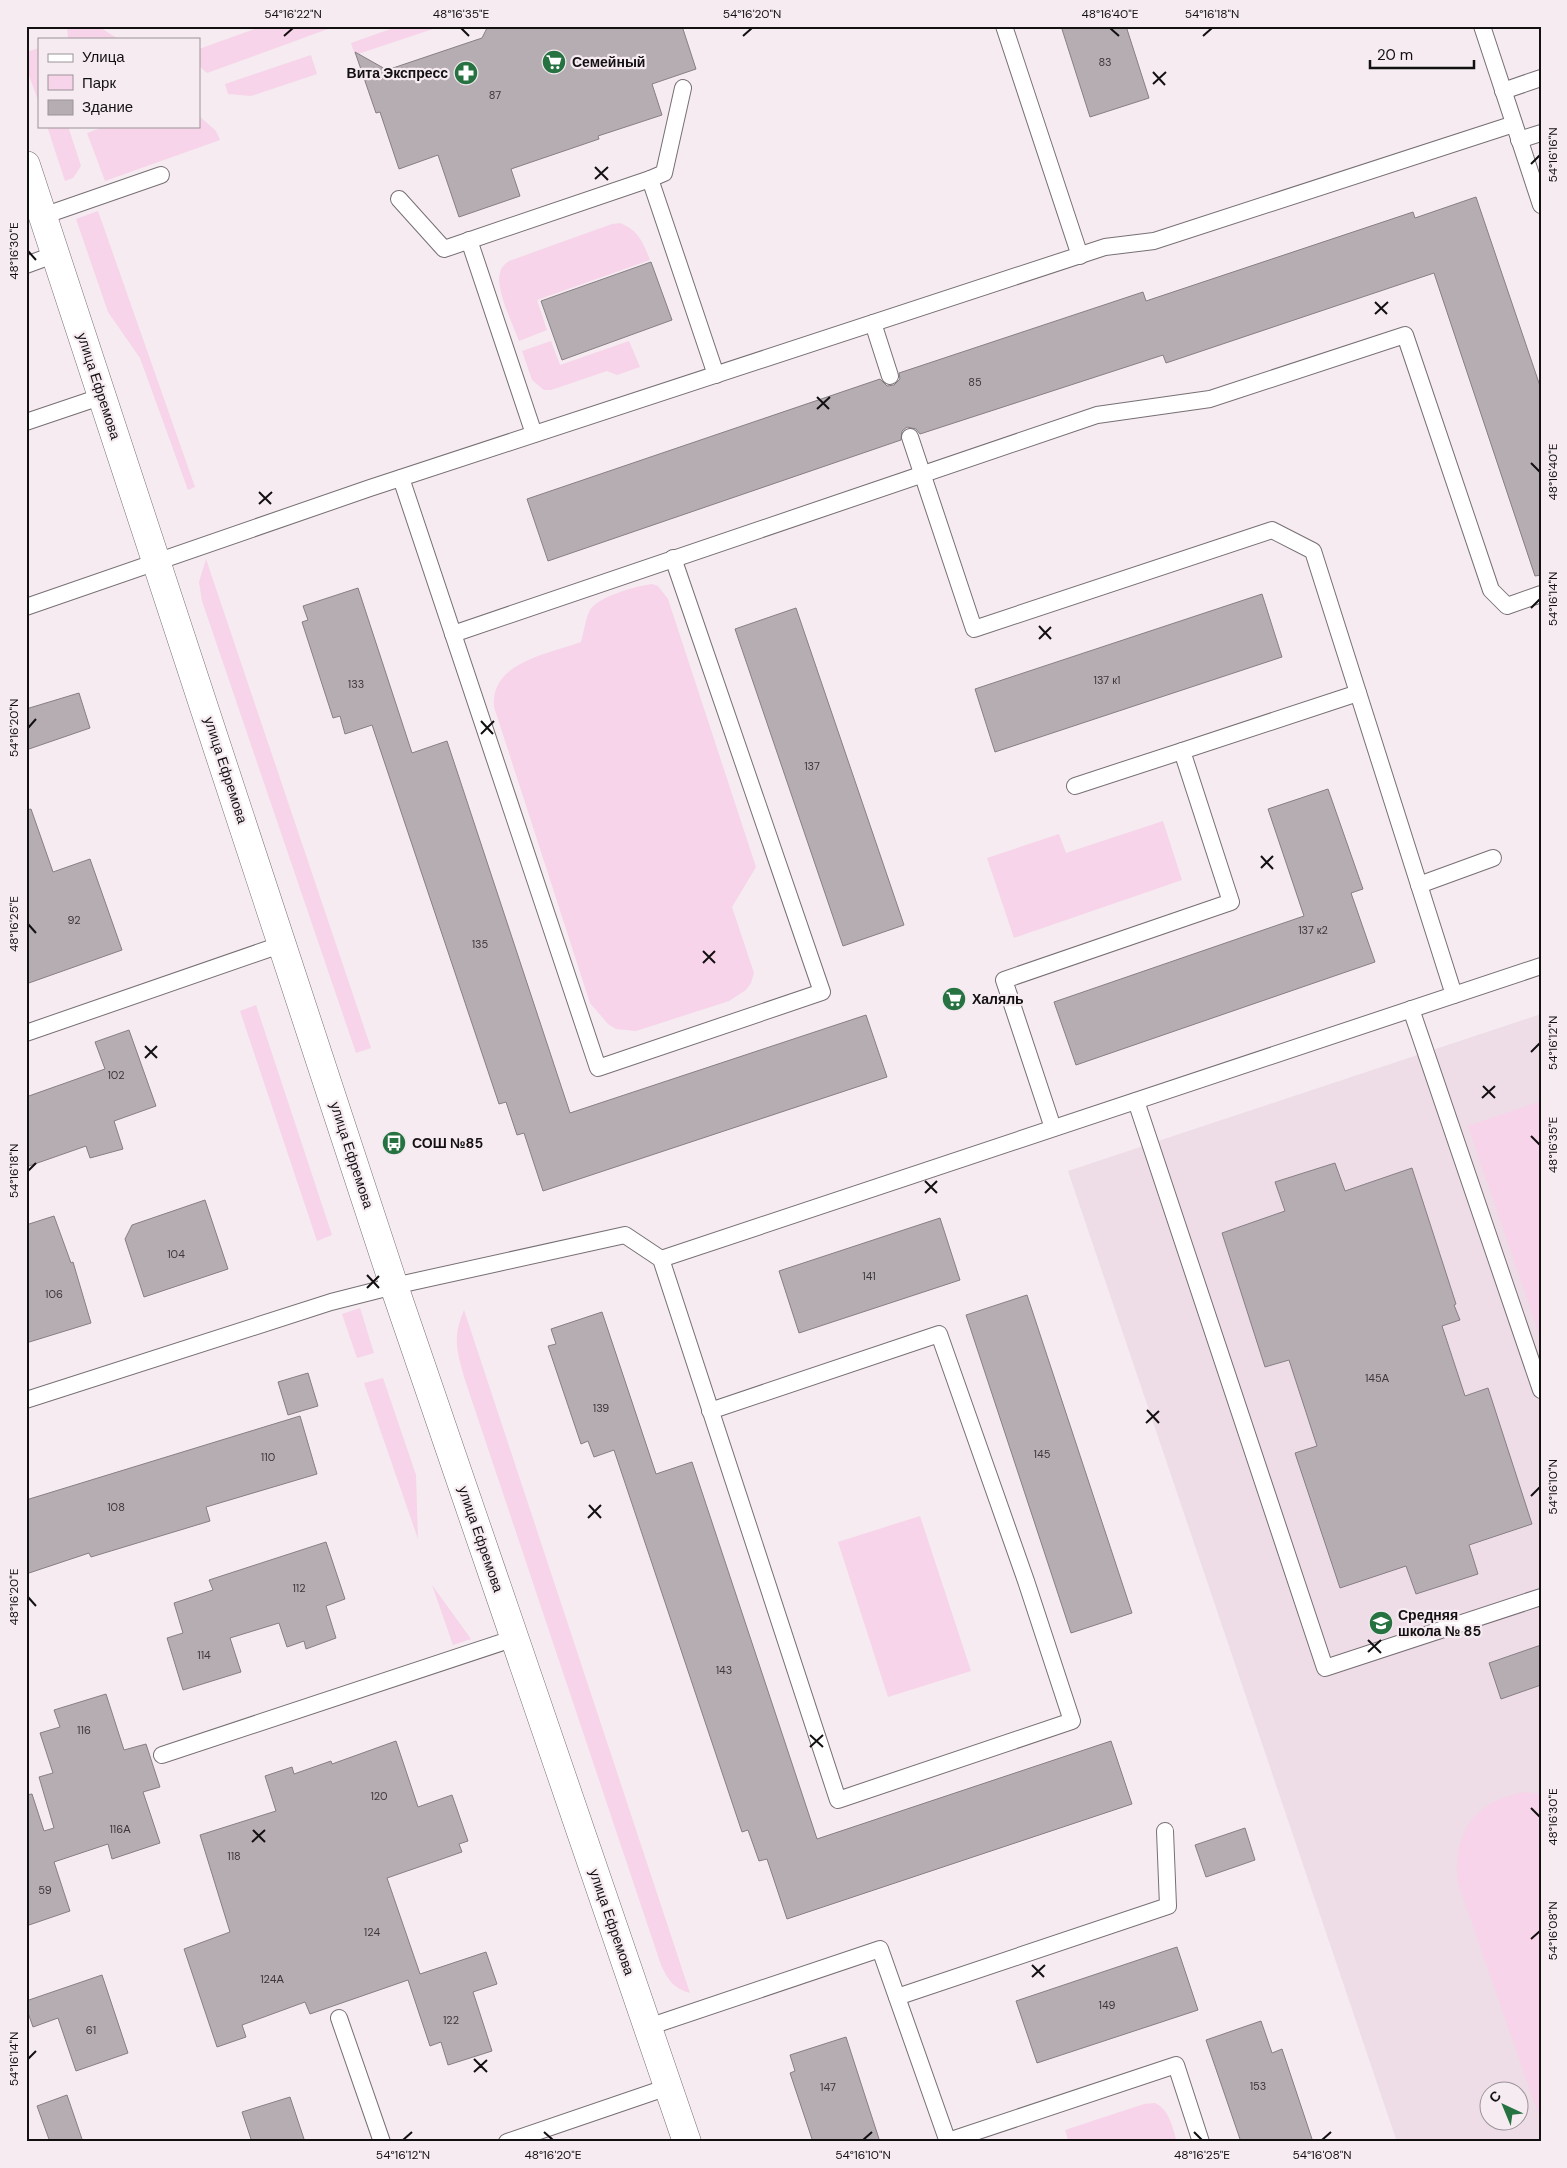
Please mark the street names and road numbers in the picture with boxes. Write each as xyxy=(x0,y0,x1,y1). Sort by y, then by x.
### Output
street label: улица Ефремова xyxy=(73,330,125,442)
street label: улица Ефремова xyxy=(200,714,252,826)
street label: улица Ефремова xyxy=(326,1099,378,1211)
street label: улица Ефремова xyxy=(454,1484,508,1595)
street label: улица Ефремова xyxy=(585,1867,639,1978)

